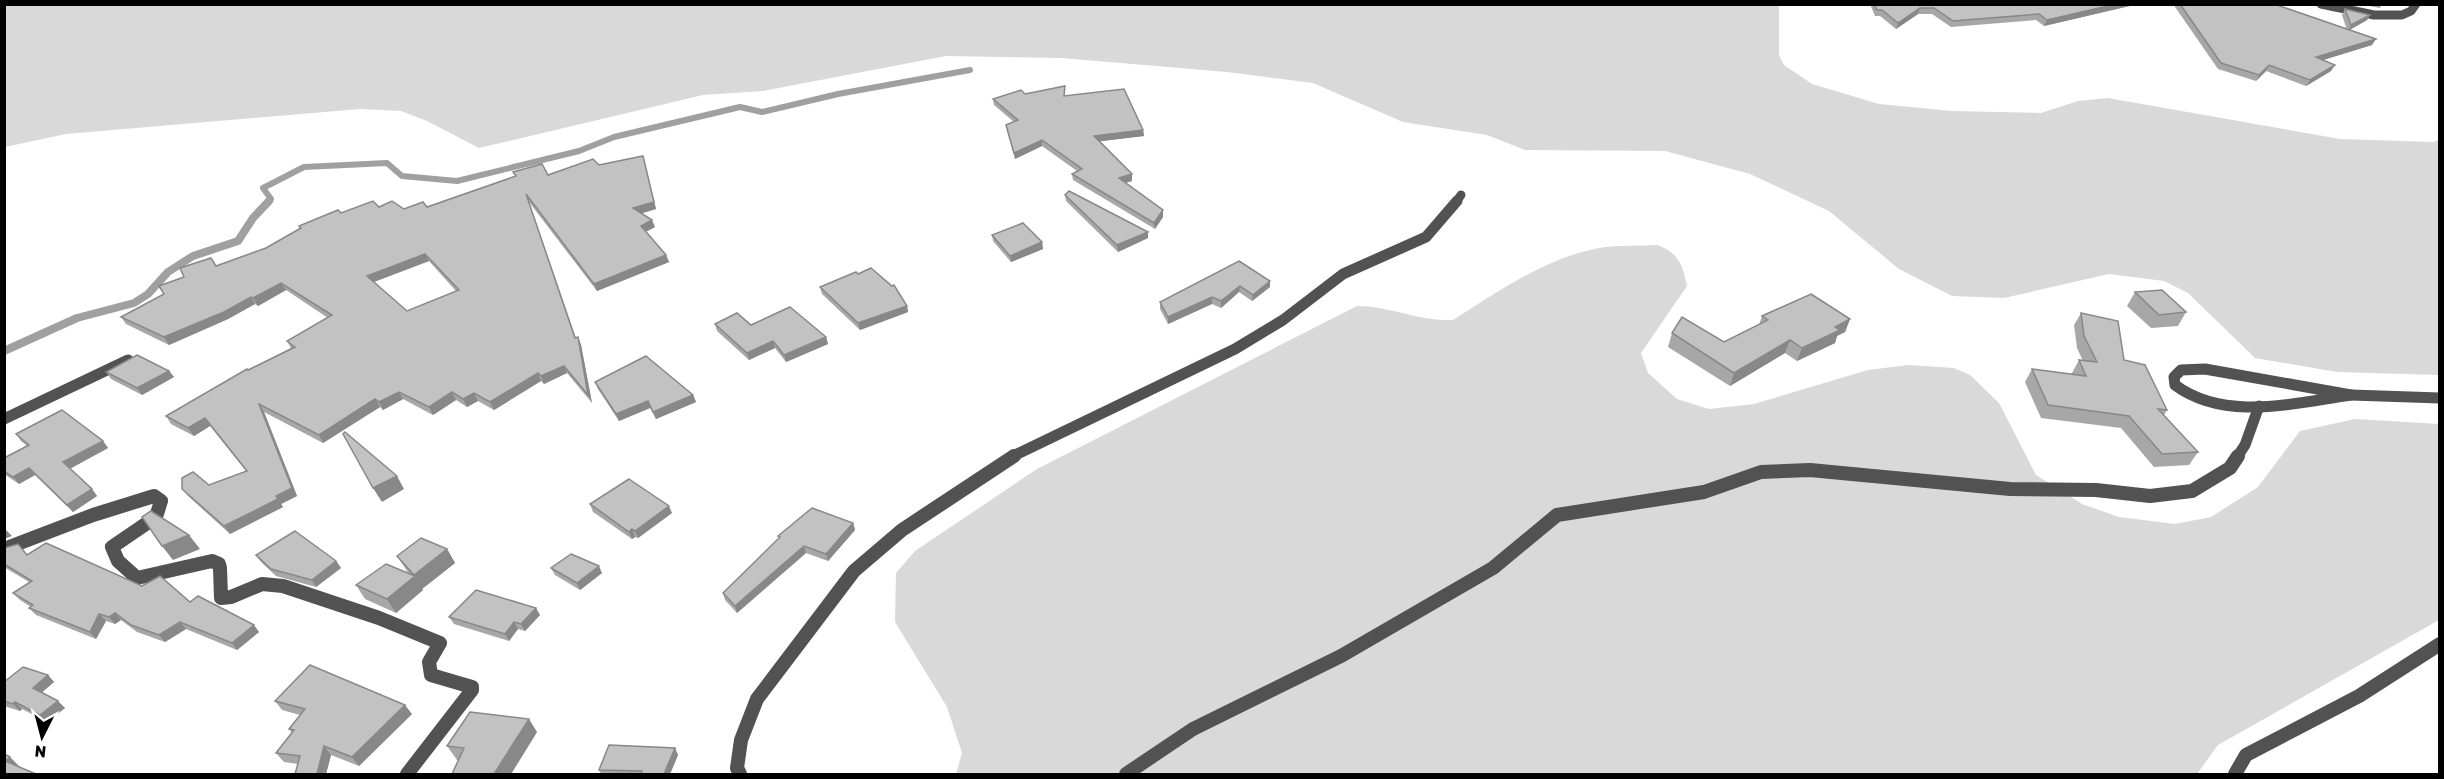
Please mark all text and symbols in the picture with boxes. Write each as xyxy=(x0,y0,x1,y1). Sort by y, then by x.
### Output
north arrow xyxy=(12,707,72,767)
text: N xyxy=(34,741,47,761)

